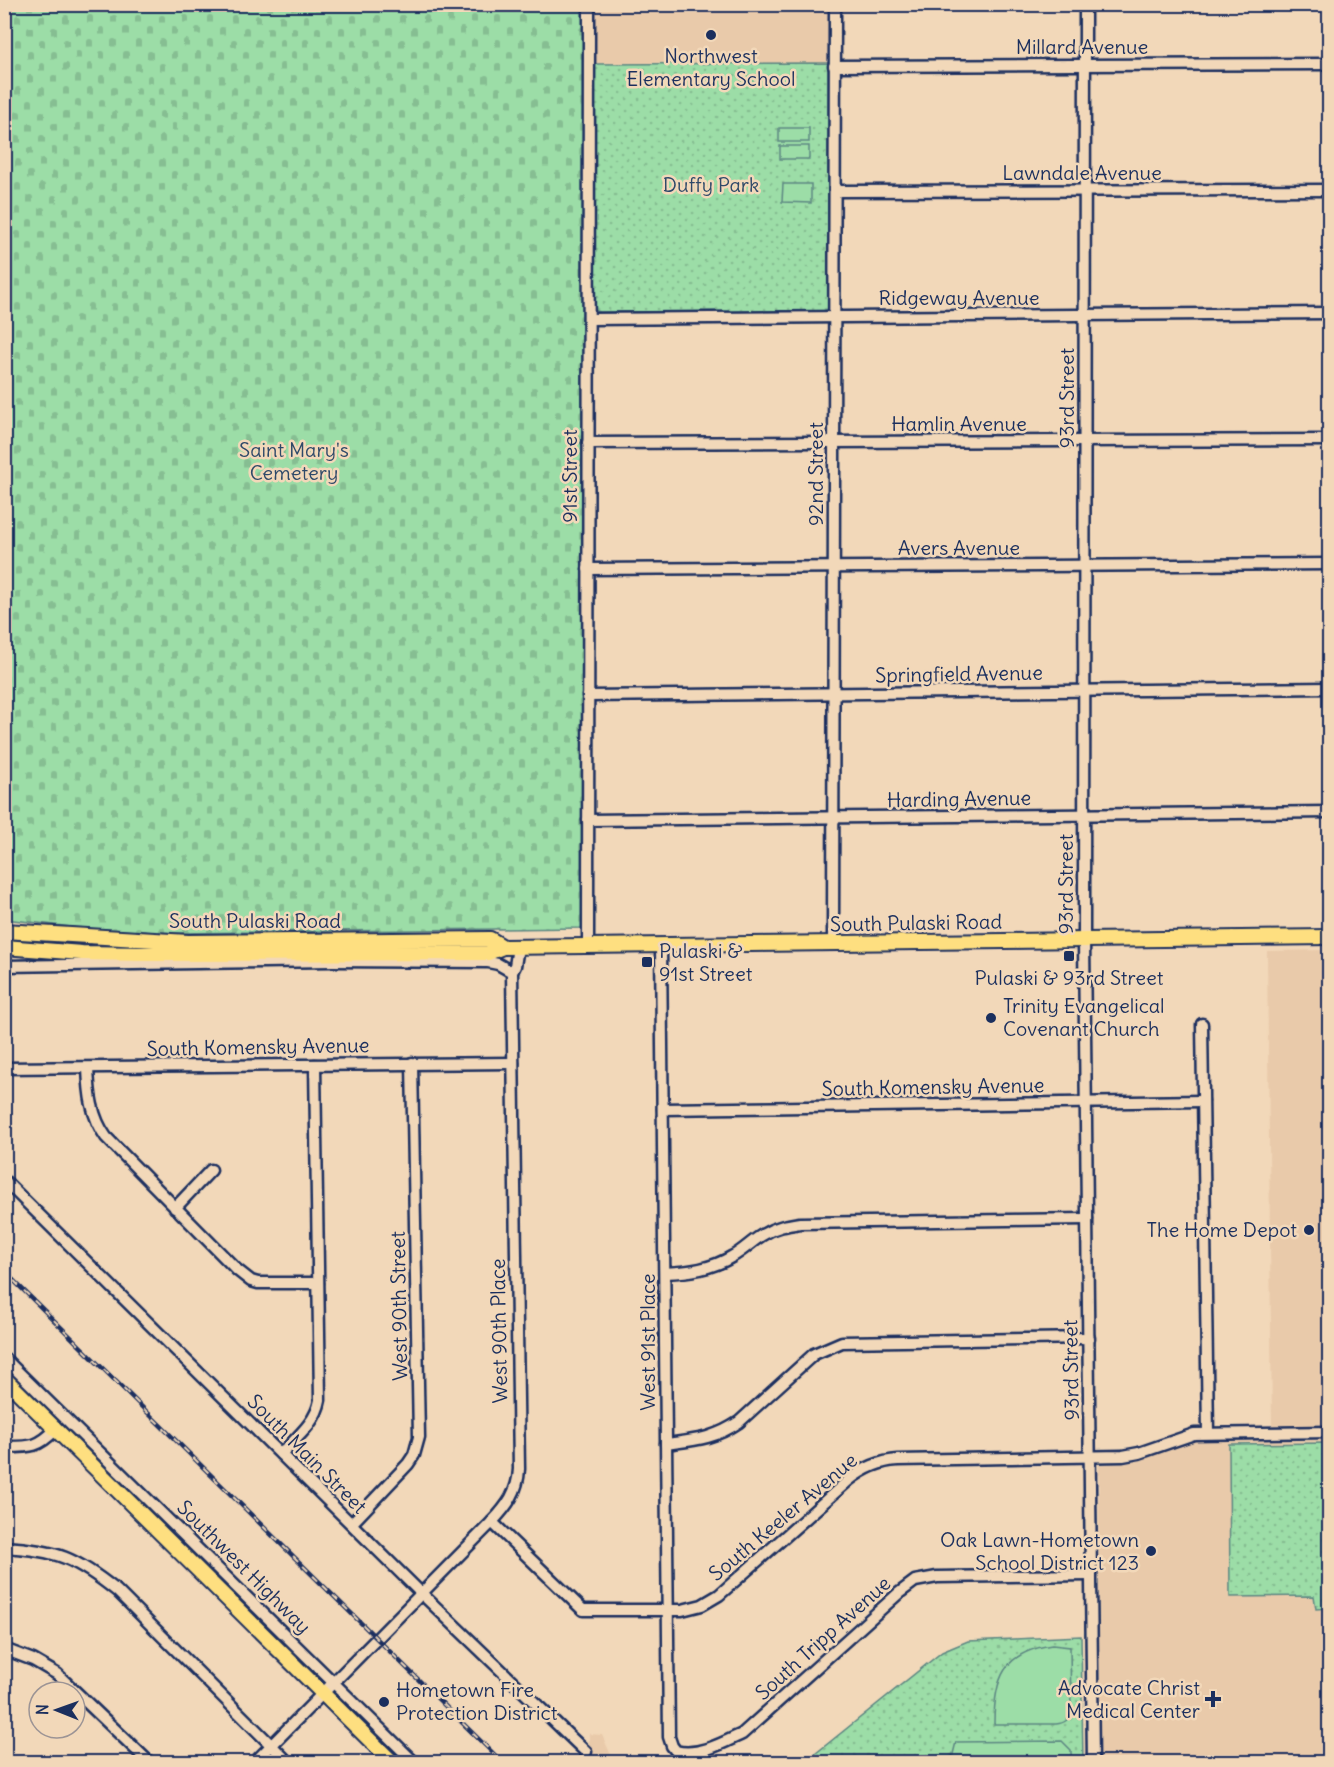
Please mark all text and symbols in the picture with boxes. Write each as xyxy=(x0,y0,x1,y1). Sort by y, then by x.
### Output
marker: Northwest Elementary School xyxy=(704,28,718,42)
street label: Millard Avenue xyxy=(1016,34,1148,59)
place label: Northwest Elementary School xyxy=(627,43,795,91)
street label: Lawndale Avenue xyxy=(1002,160,1162,185)
park label: Duffy Park xyxy=(663,172,759,197)
street label: Ridgeway Avenue xyxy=(878,285,1040,310)
street label: 93rd Street xyxy=(1054,347,1079,448)
street label: Hamlin Avenue xyxy=(891,411,1027,436)
street label: 92nd Street xyxy=(803,422,828,526)
street label: 91st Street xyxy=(557,429,582,523)
park label: Saint Mary's Cemetery xyxy=(239,437,349,485)
street label: Avers Avenue xyxy=(898,535,1020,560)
street label: Springfield Avenue xyxy=(875,660,1043,687)
street label: Harding Avenue xyxy=(887,785,1031,812)
street label: 93rd Street xyxy=(1053,833,1078,934)
street label: South Pulaski Road xyxy=(169,908,341,933)
street label: South Pulaski Road xyxy=(830,908,1002,937)
place label: Pulaski & 91st Street xyxy=(659,938,753,986)
marker: Pulaski & 93rd Street xyxy=(1062,949,1076,963)
marker: Pulaski & 91st Street xyxy=(640,955,654,969)
place label: Pulaski & 93rd Street xyxy=(975,965,1164,990)
place label: Trinity Evangelical Covenant Church xyxy=(1003,993,1165,1041)
marker: Trinity Evangelical Covenant Church xyxy=(984,1011,998,1025)
street label: South Komensky Avenue xyxy=(146,1032,370,1061)
street label: South Komensky Avenue xyxy=(821,1072,1045,1101)
place label: The Home Depot xyxy=(1147,1217,1297,1242)
marker: The Home Depot xyxy=(1302,1223,1316,1237)
street label: West 90th Street xyxy=(385,1231,412,1381)
street label: West 90th Place xyxy=(485,1258,512,1404)
street label: West 91st Place xyxy=(635,1273,660,1411)
street label: 93rd Street xyxy=(1057,1319,1084,1421)
street label: South Main Street xyxy=(242,1389,373,1519)
street label: South Keeler Avenue xyxy=(704,1447,862,1586)
street label: Southwest Highway xyxy=(172,1494,317,1639)
place label: Oak Lawn-Hometown School District 123 xyxy=(940,1527,1139,1575)
marker: Oak Lawn-Hometown School District 123 xyxy=(1144,1544,1158,1558)
street label: South Tripp Avenue xyxy=(750,1570,895,1705)
place label: Advocate Christ Medical Center xyxy=(1058,1675,1200,1723)
place label: Hometown Fire Protection District xyxy=(396,1677,558,1725)
north arrow xyxy=(27,1680,87,1740)
marker: Advocate Christ Medical Center xyxy=(1204,1690,1222,1708)
marker: Hometown Fire Protection District xyxy=(377,1695,391,1709)
text: N xyxy=(32,1704,52,1715)

